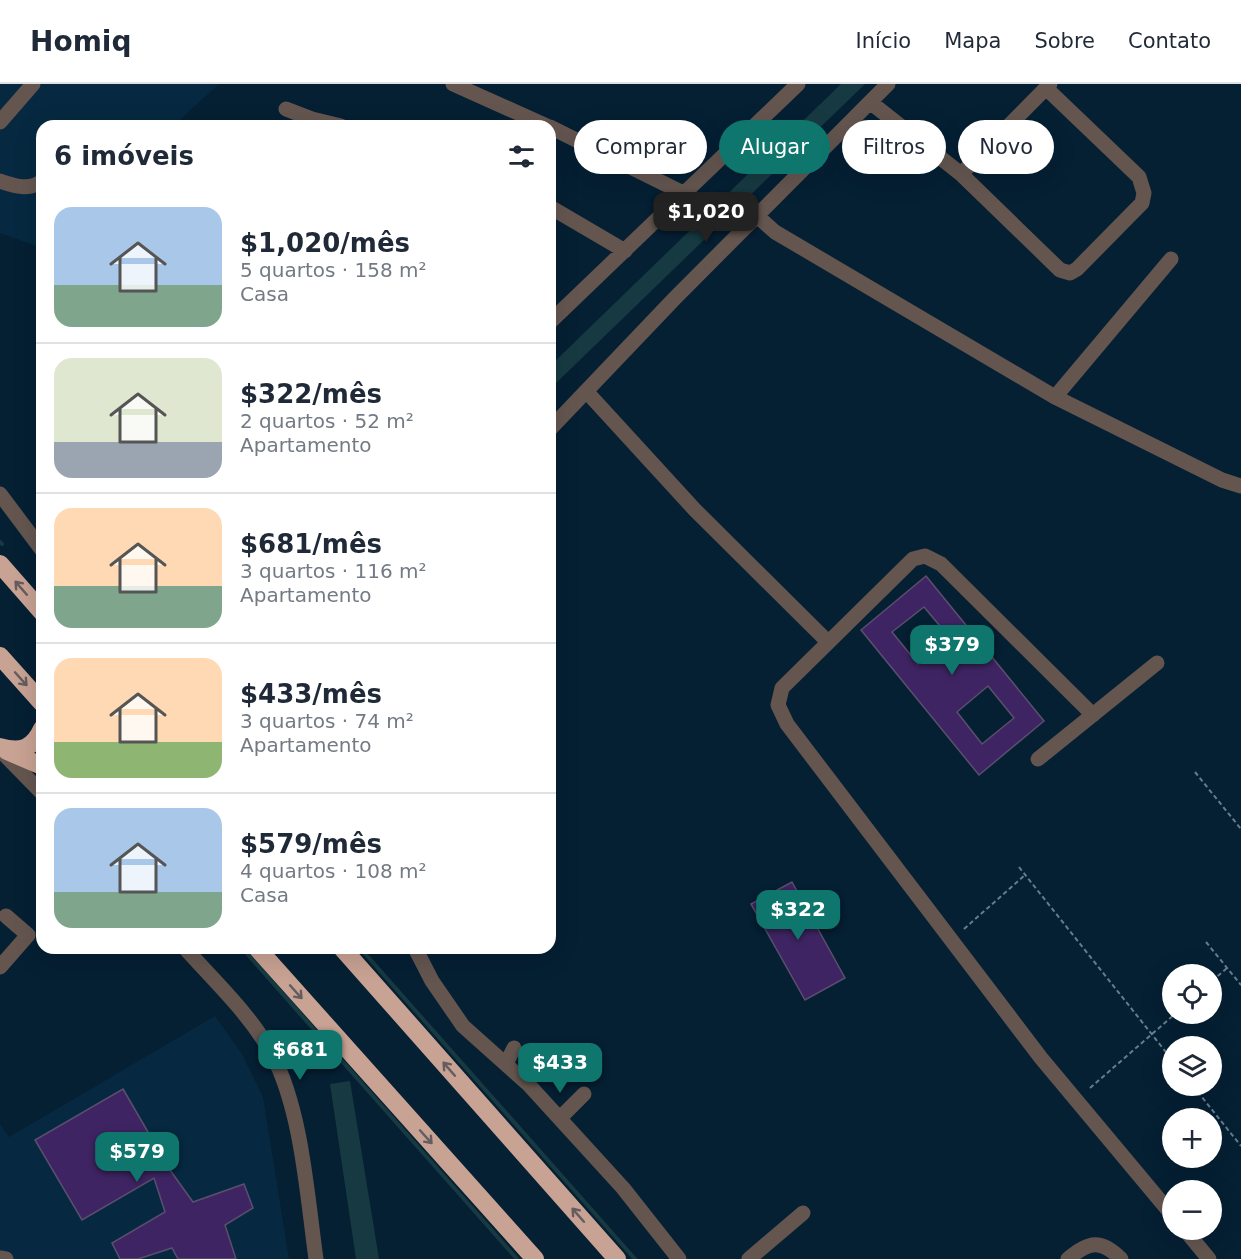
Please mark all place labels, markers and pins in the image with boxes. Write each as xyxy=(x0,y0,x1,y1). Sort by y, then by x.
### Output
pin: $1,020 xyxy=(657,192,755,243)
pin: $379 xyxy=(916,625,988,676)
pin: $322 xyxy=(762,890,834,941)
pin: $681 xyxy=(264,1030,336,1081)
pin: $433 xyxy=(524,1043,596,1094)
pin: $579 xyxy=(101,1132,173,1183)

